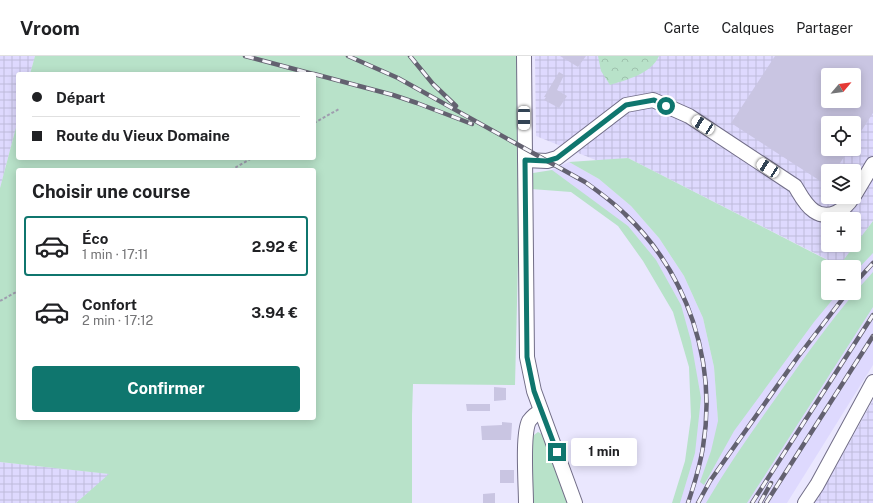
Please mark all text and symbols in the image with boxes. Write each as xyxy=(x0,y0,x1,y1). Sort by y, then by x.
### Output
text: Vroom xyxy=(20,17,80,39)
text: Carte xyxy=(664,20,700,36)
text: Calques xyxy=(722,20,774,36)
text: Partager xyxy=(796,20,853,36)
north arrow xyxy=(821,68,861,108)
map controls xyxy=(821,68,861,300)
text: Départ xyxy=(56,89,105,106)
route start xyxy=(657,97,675,115)
car xyxy=(518,106,530,130)
car xyxy=(690,113,716,137)
button: locate xyxy=(821,116,861,156)
text: Route du Vieux Domaine xyxy=(56,127,230,144)
car xyxy=(755,156,781,180)
button: layers xyxy=(821,164,861,204)
text: Choisir une course xyxy=(32,181,190,202)
button: + xyxy=(821,212,861,252)
icon: car xyxy=(34,228,70,264)
text: Éco xyxy=(82,230,108,247)
text: 2.92 € xyxy=(252,238,298,255)
text: 1 min · 17:11 xyxy=(82,247,148,262)
button: − xyxy=(821,260,861,300)
icon: car xyxy=(34,294,70,330)
text: Confort xyxy=(82,296,137,313)
text: 3.94 € xyxy=(251,304,298,321)
text: 2 min · 17:12 xyxy=(82,313,153,328)
button: Confirmer xyxy=(32,366,300,412)
callout: 1 min xyxy=(571,438,637,466)
route end xyxy=(548,443,566,461)
text: 1 min xyxy=(588,444,620,459)

